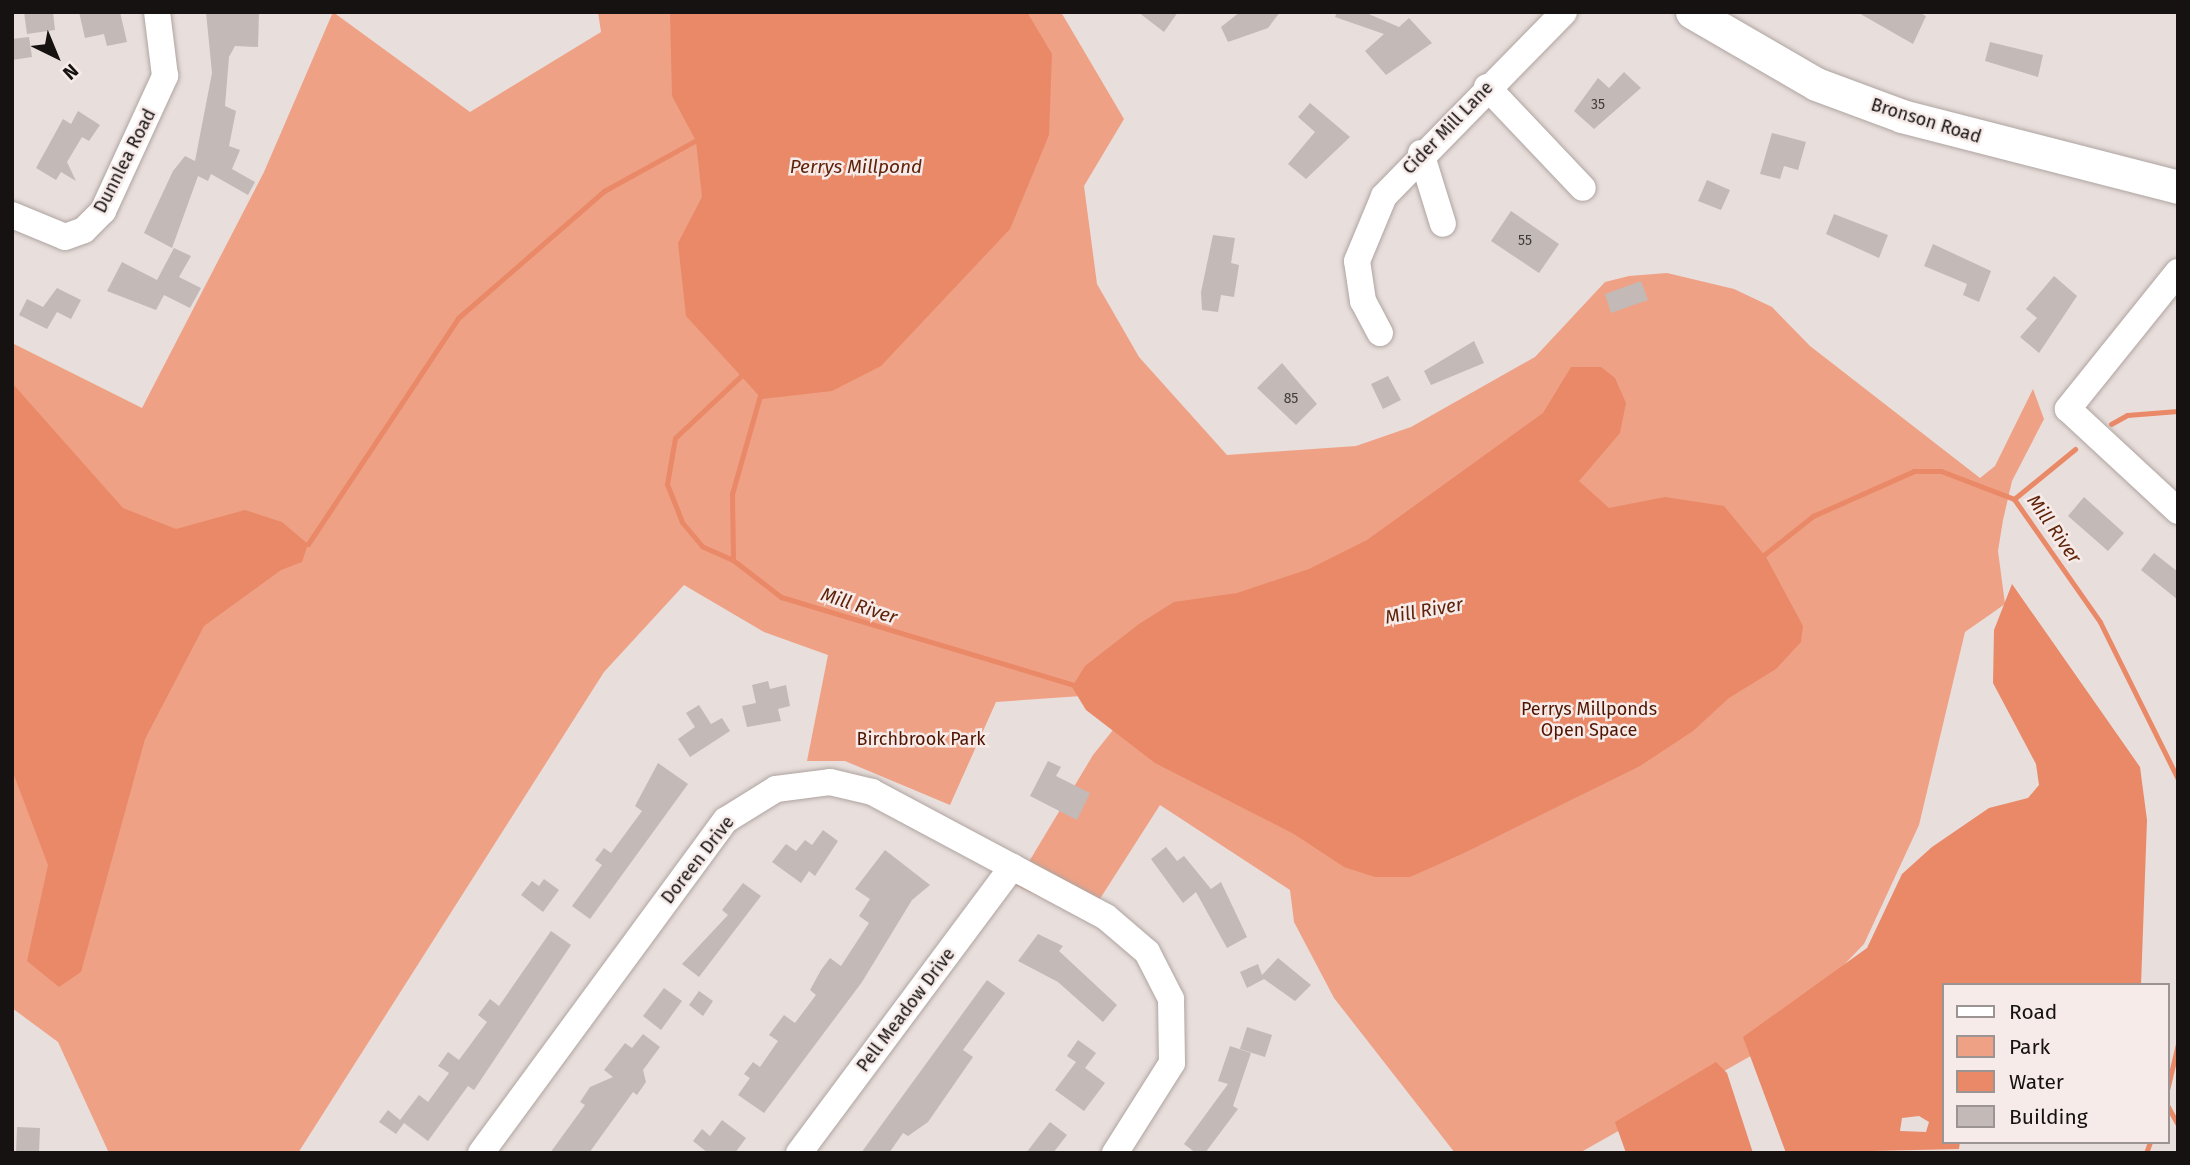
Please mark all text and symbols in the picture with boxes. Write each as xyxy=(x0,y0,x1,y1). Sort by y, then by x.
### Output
north arrow xyxy=(21,21,91,91)
text: N xyxy=(58,59,83,84)
street label: Cider Mill Lane xyxy=(1398,77,1498,179)
street label: Bronson Road xyxy=(1868,94,1984,148)
house number: 35 xyxy=(1591,97,1605,113)
street label: Dunnlea Road xyxy=(89,105,161,217)
water label: Perrys Millpond xyxy=(790,156,922,178)
house number: 55 xyxy=(1518,233,1532,249)
house number: 85 xyxy=(1284,391,1298,407)
water label: Mill River xyxy=(2022,490,2086,568)
water label: Mill River xyxy=(818,583,900,629)
water label: Mill River xyxy=(1383,593,1465,629)
park label: Perrys Millponds Open Space xyxy=(1521,699,1657,742)
park label: Birchbrook Park xyxy=(856,728,986,750)
street label: Doreen Drive xyxy=(657,812,739,908)
street label: Pell Meadow Drive xyxy=(852,944,960,1076)
legend xyxy=(1941,983,2169,1144)
text: Road xyxy=(2009,999,2057,1025)
text: Park xyxy=(2009,1034,2050,1060)
text: Water xyxy=(2009,1069,2064,1095)
text: Building xyxy=(2009,1104,2088,1130)

